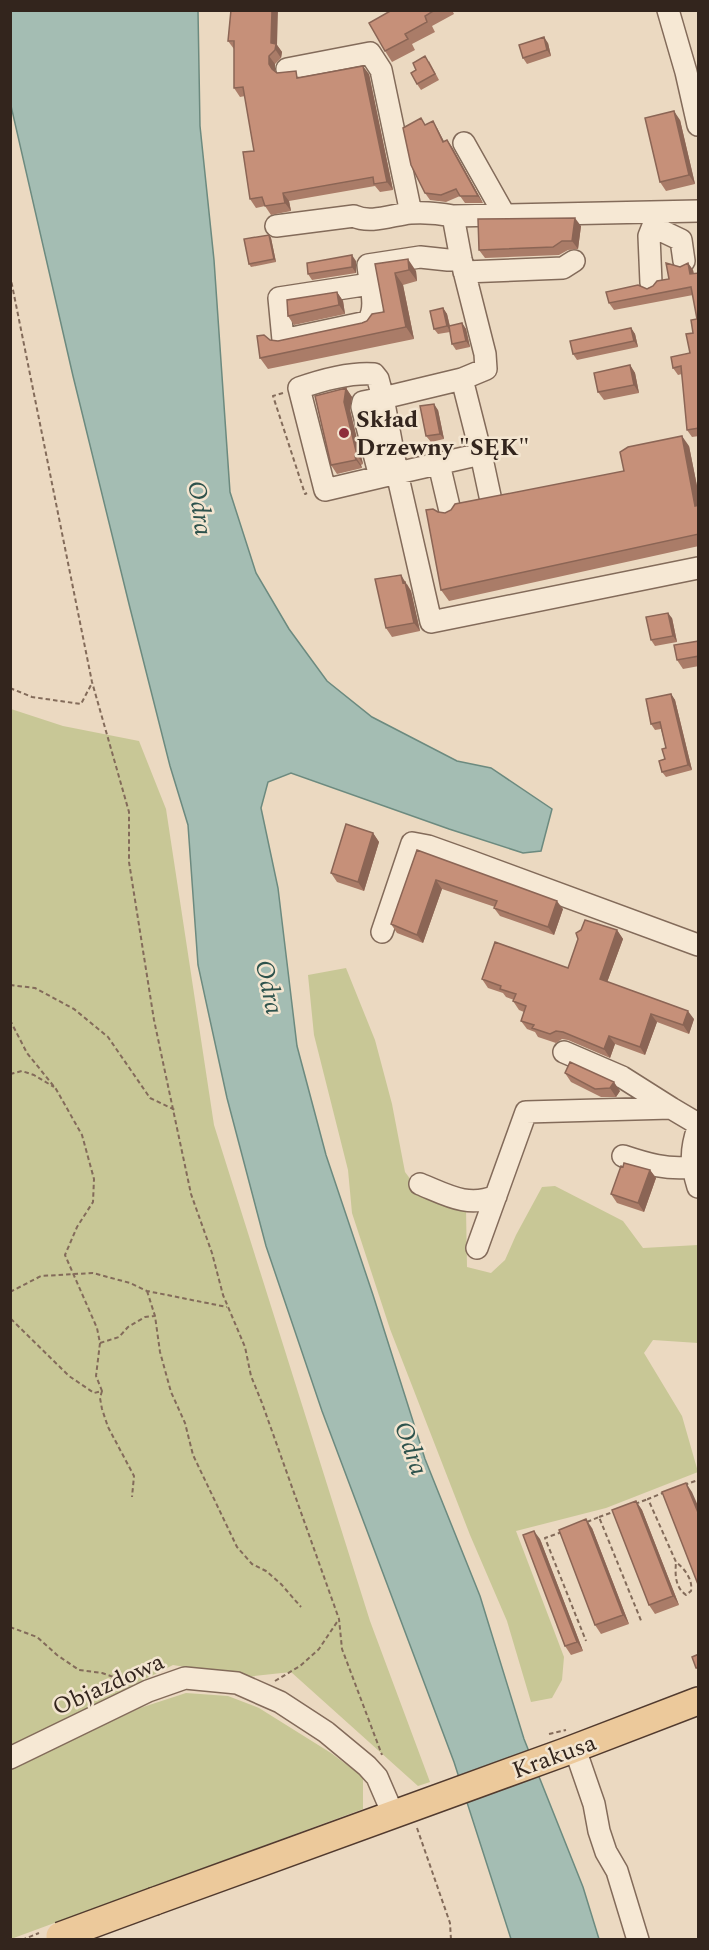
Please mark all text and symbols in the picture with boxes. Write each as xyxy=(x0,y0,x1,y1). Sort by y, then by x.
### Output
place label: Skład Drzewny "SĘK" xyxy=(356,402,529,466)
marker: Skład Drzewny "SĘK" xyxy=(337,426,351,440)
water label: Odra xyxy=(176,478,224,538)
water label: Odra xyxy=(244,956,294,1018)
water label: Odra xyxy=(383,1416,439,1481)
street label: Objazdowa xyxy=(47,1644,170,1726)
street label: Krakusa xyxy=(507,1725,602,1789)

